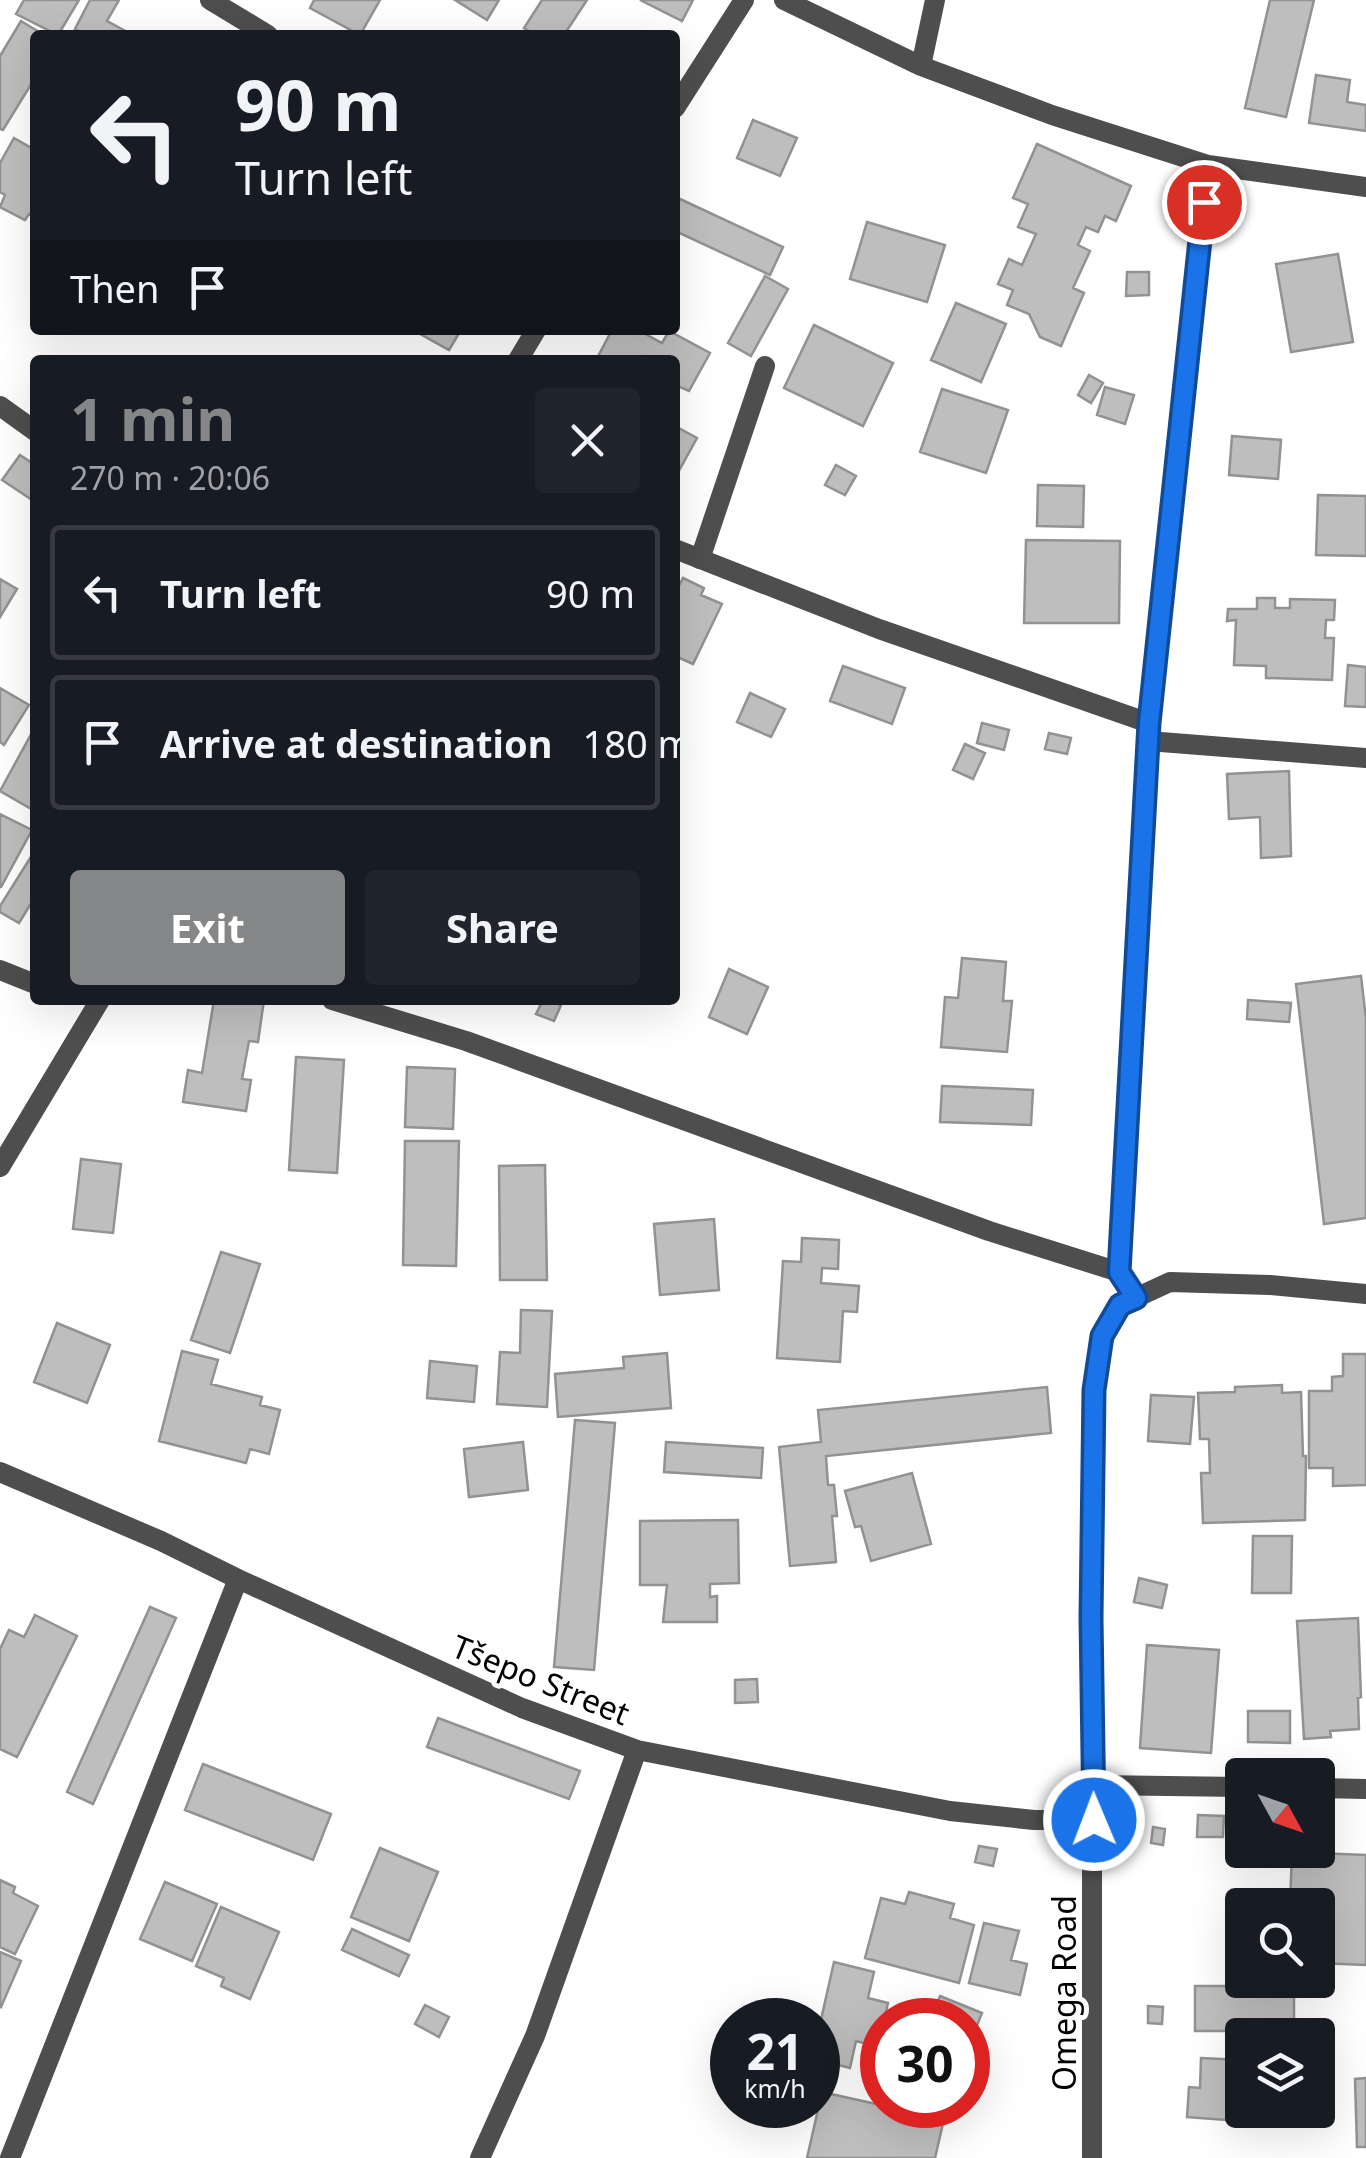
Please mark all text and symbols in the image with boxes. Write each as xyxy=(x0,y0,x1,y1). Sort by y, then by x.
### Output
text: 90 m xyxy=(235,56,402,152)
icon: left xyxy=(70,70,200,200)
text: Turn left xyxy=(235,147,412,208)
pin xyxy=(1162,160,1247,245)
icon: arrive xyxy=(1177,175,1232,230)
icon: arrive xyxy=(180,260,235,315)
text: Then xyxy=(70,262,160,314)
text: 1 min xyxy=(70,377,235,459)
button: close xyxy=(535,388,640,493)
text: 270 m · 20:06 xyxy=(70,456,270,499)
icon: left xyxy=(75,565,130,620)
text: Turn left xyxy=(160,567,322,619)
text: 90 m xyxy=(546,567,635,619)
icon: arrive xyxy=(75,715,130,770)
text: Arrive at destination xyxy=(160,717,552,769)
text: 180 m xyxy=(582,717,693,769)
button: Exit xyxy=(70,870,345,985)
button: Share xyxy=(365,870,640,985)
street label: Tšepo Street xyxy=(446,1624,636,1734)
north arrow xyxy=(1225,1758,1335,1868)
map controls xyxy=(1225,1758,1335,2128)
position arrow xyxy=(1042,1768,1146,1872)
button: search xyxy=(1225,1888,1335,1998)
street label: Omega Road xyxy=(1042,1895,1085,2091)
speed limit sign: 30 xyxy=(860,1998,990,2128)
text: 21 xyxy=(746,2017,804,2085)
button: layers xyxy=(1225,2018,1335,2128)
text: km/h xyxy=(744,2071,806,2105)

